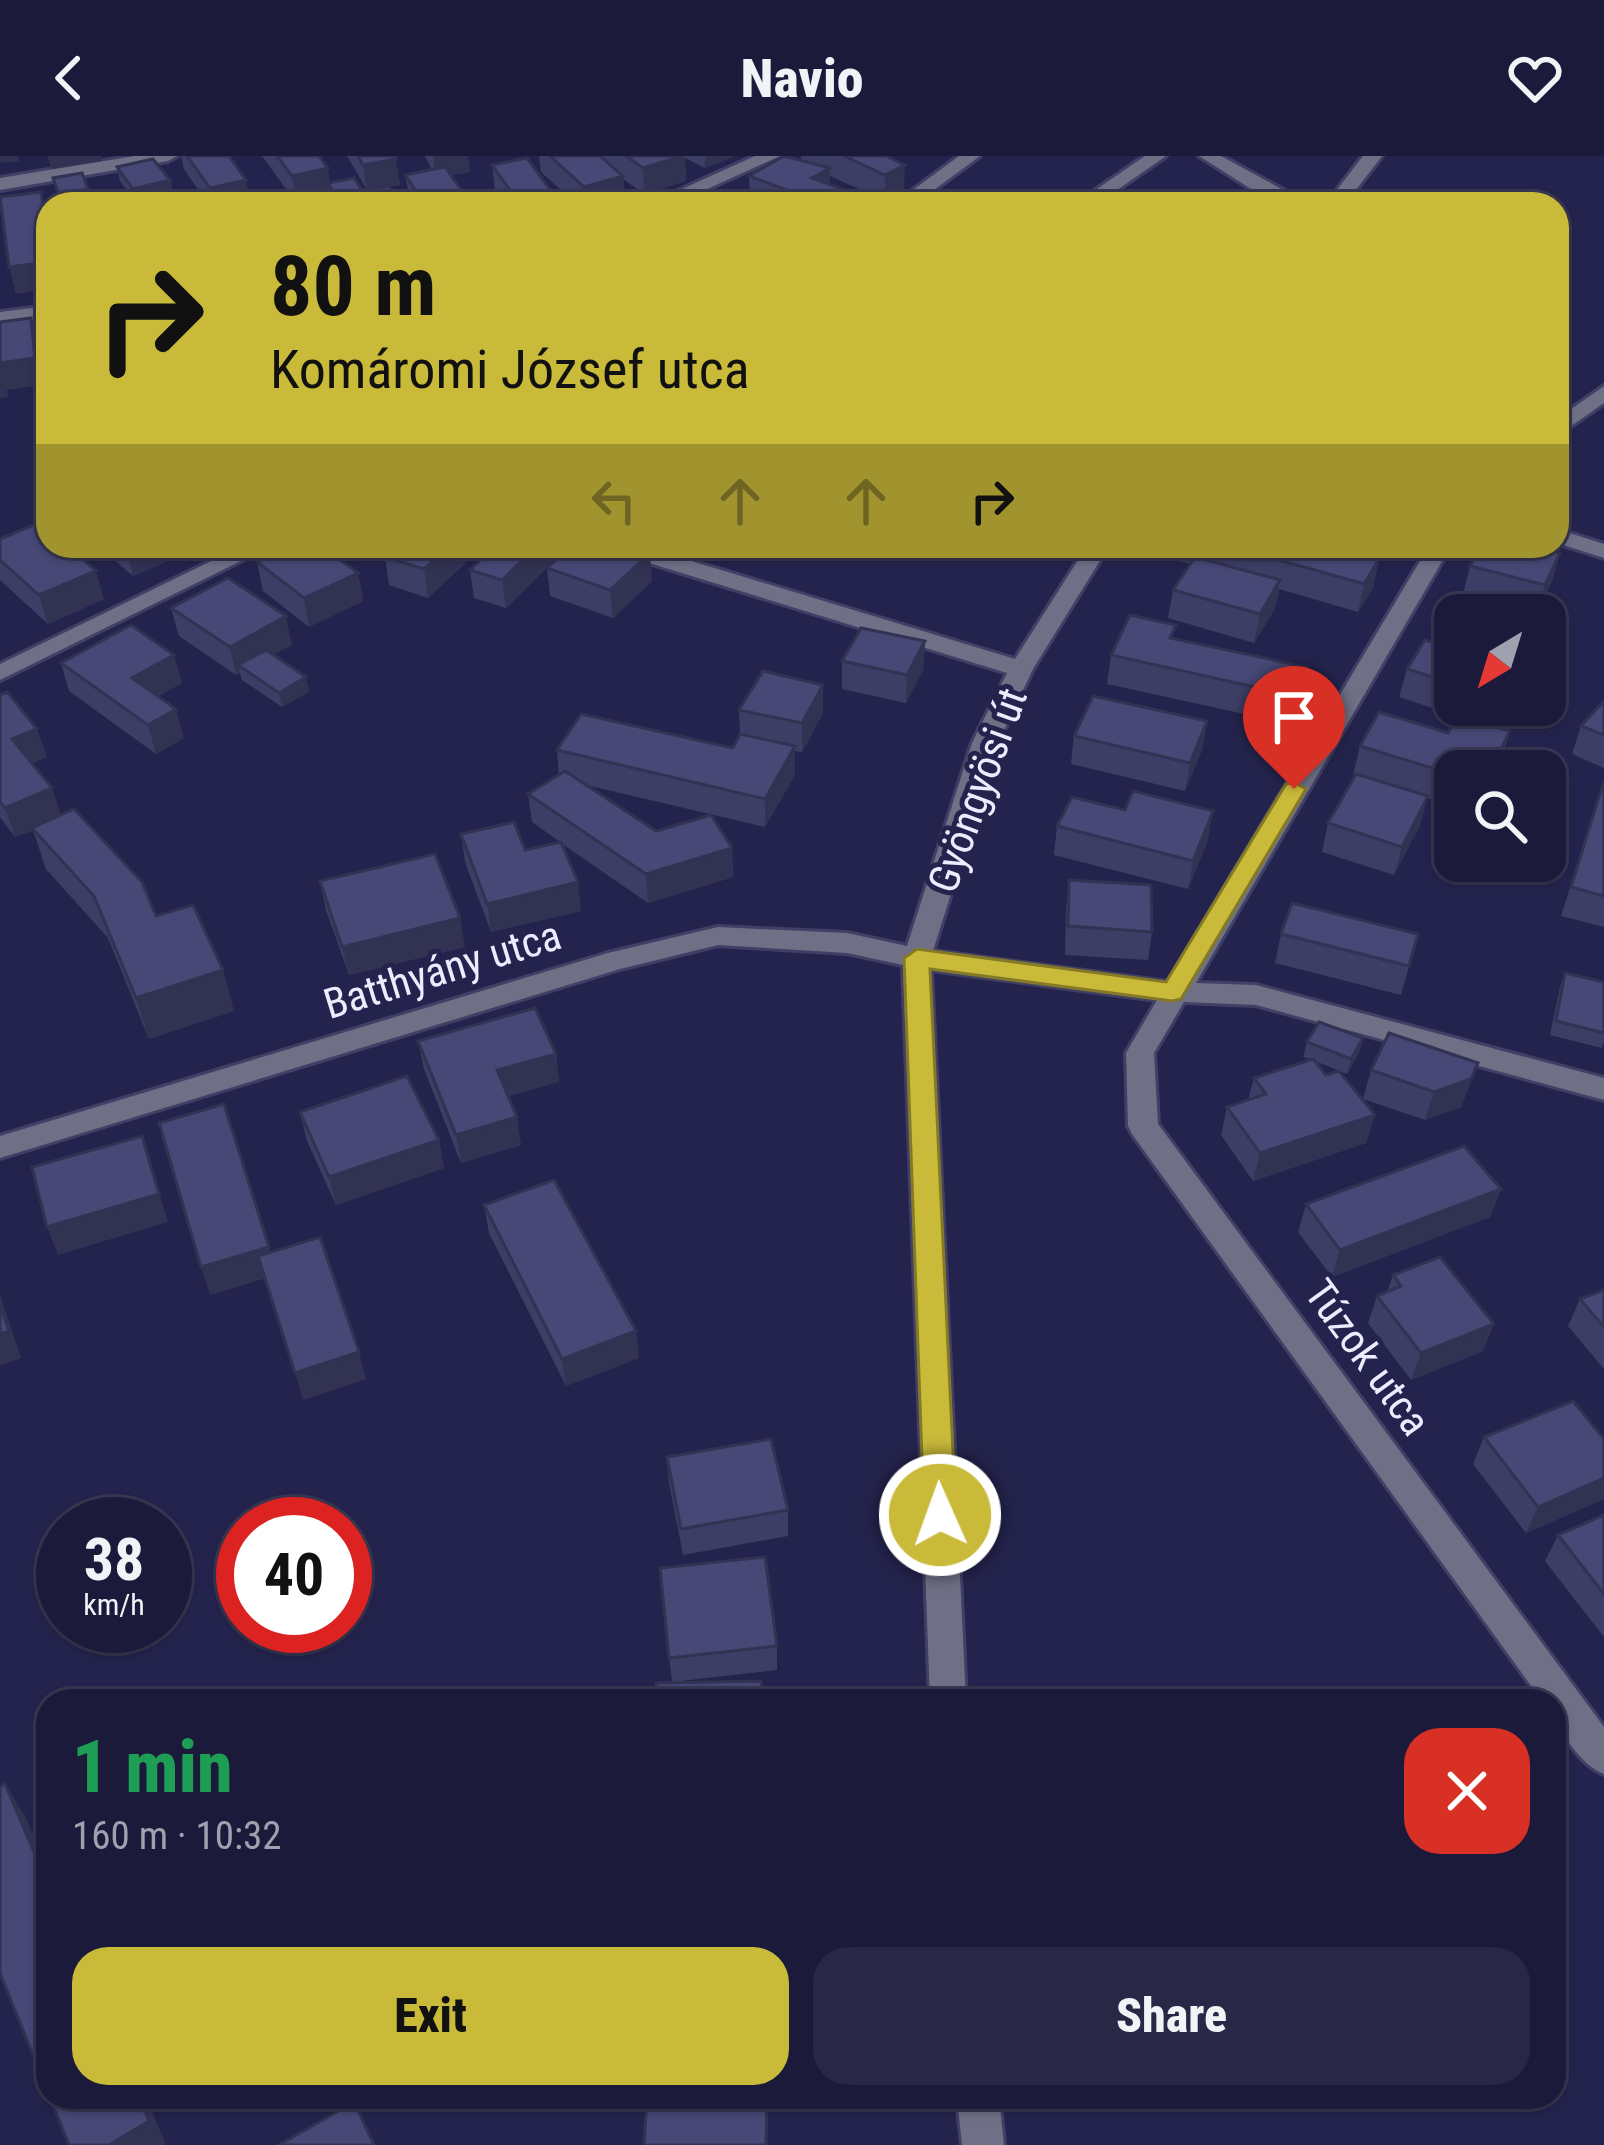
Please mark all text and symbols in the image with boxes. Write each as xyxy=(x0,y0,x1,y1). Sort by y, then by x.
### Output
icon: back xyxy=(36,45,102,111)
icon: heart xyxy=(1502,45,1568,111)
text: Navio xyxy=(740,47,864,110)
text: 80 m xyxy=(270,237,437,336)
icon: right xyxy=(72,240,228,396)
text: Komáromi József utca xyxy=(270,338,750,401)
icon: left xyxy=(581,468,647,534)
icon: ahead xyxy=(707,468,773,534)
icon: ahead xyxy=(833,468,899,534)
icon: right xyxy=(959,468,1025,534)
north arrow xyxy=(1434,594,1566,726)
map controls xyxy=(1434,594,1566,882)
pin xyxy=(1243,666,1345,789)
street label: Gyöngyösi út xyxy=(918,681,1037,899)
icon: arrive xyxy=(1261,684,1327,750)
button: search xyxy=(1434,750,1566,882)
street label: Batthyány utca xyxy=(318,910,567,1029)
street label: Túzok utca xyxy=(1295,1270,1440,1445)
position arrow xyxy=(877,1452,1003,1578)
speed limit sign: 40 xyxy=(216,1497,372,1653)
text: 38 xyxy=(84,1524,144,1595)
text: km/h xyxy=(83,1587,145,1622)
text: 1 min xyxy=(72,1725,233,1810)
button: close xyxy=(1404,1728,1530,1854)
text: 160 m · 10:32 xyxy=(72,1813,282,1859)
button: Exit xyxy=(72,1947,789,2085)
button: Share xyxy=(813,1947,1530,2085)

